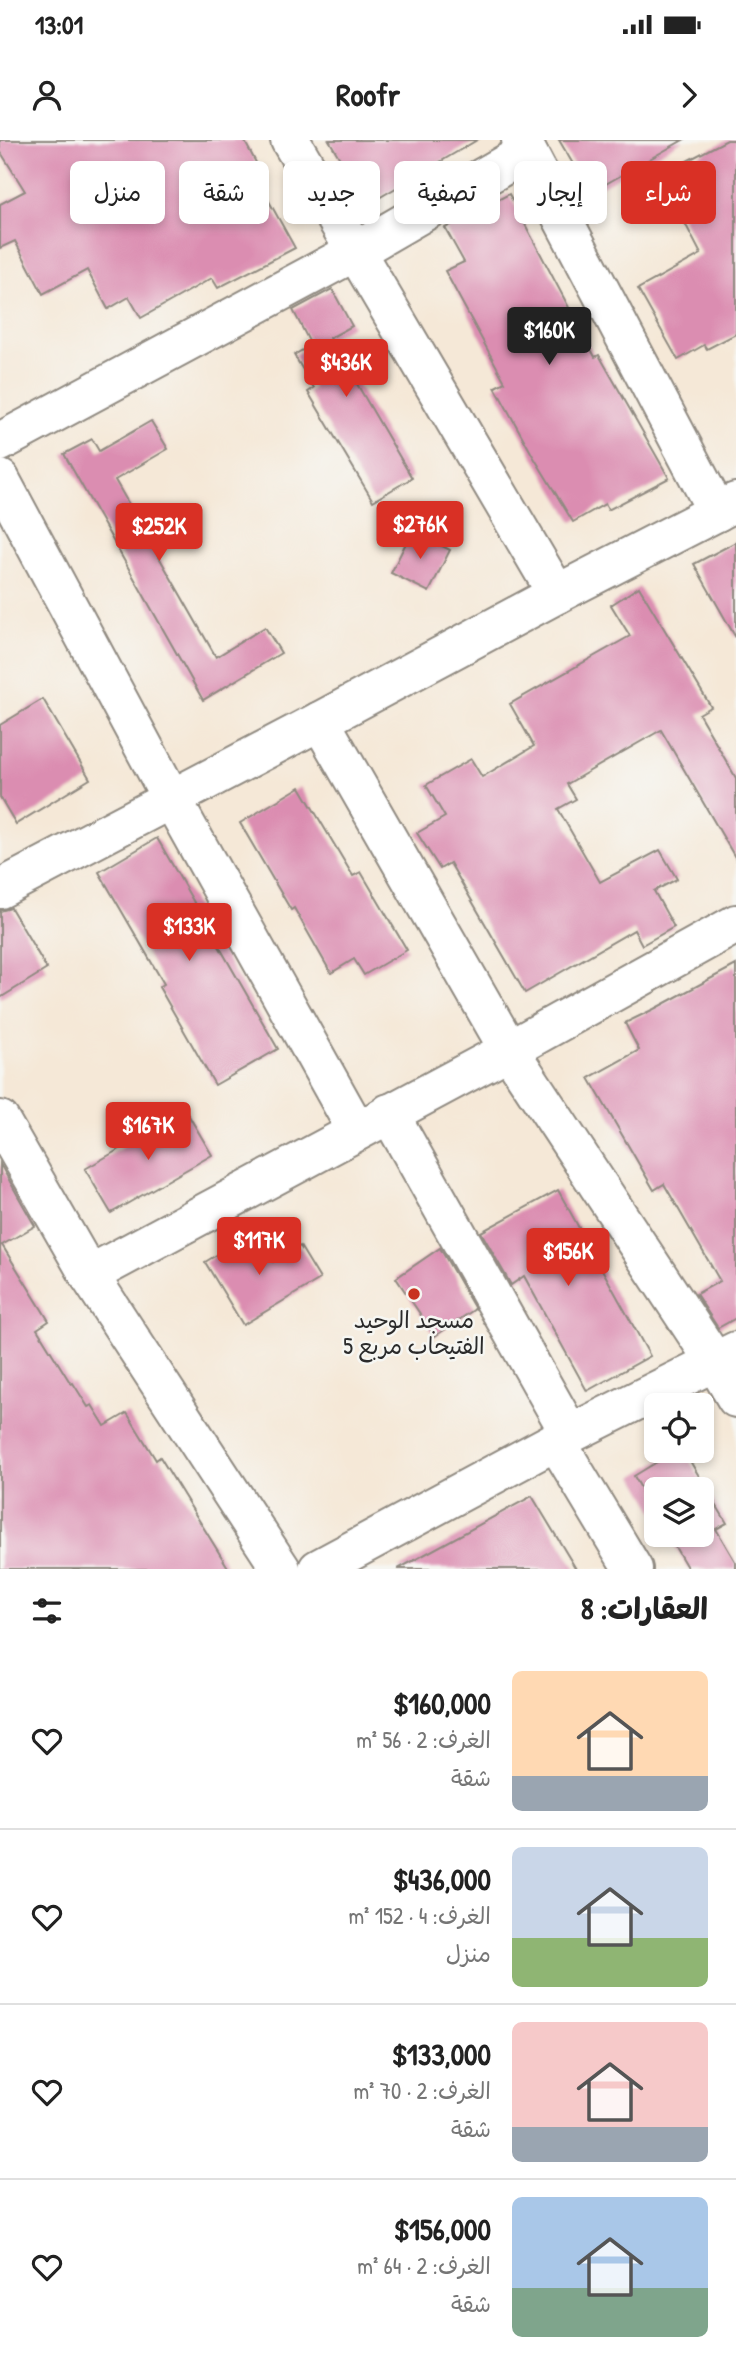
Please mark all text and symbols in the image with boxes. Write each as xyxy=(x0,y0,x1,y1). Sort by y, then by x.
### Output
text: 13:01 xyxy=(35,7,83,42)
text: Roofr xyxy=(336,73,400,116)
icon: person xyxy=(28,76,66,114)
icon: forward xyxy=(670,76,708,114)
chip: منزل xyxy=(70,161,165,224)
chip: شقة xyxy=(179,161,269,224)
chip: جديد xyxy=(283,161,380,224)
chip: تصفية xyxy=(394,161,500,224)
chip: إيجار xyxy=(514,161,607,224)
chip: شراء xyxy=(621,161,716,224)
pin: $160K xyxy=(500,308,598,367)
text: $160K xyxy=(523,314,575,345)
pin: $436K xyxy=(297,340,395,399)
text: $436K xyxy=(320,346,372,377)
pin: $276K xyxy=(371,502,469,561)
pin: $252K xyxy=(110,504,208,563)
text: $276K xyxy=(392,508,448,539)
text: $252K xyxy=(132,510,186,541)
pin: $133K xyxy=(140,904,238,963)
text: $133K xyxy=(163,910,215,941)
pin: $167K xyxy=(99,1102,197,1162)
text: $167K xyxy=(122,1109,174,1140)
pin: $117K xyxy=(210,1218,308,1277)
text: $117K xyxy=(233,1224,285,1255)
pin: $156K xyxy=(519,1228,617,1288)
text: $156K xyxy=(543,1235,593,1266)
marker: مسجد الوحيد الفتيحاب مربع 5 xyxy=(406,1286,422,1302)
place label: مسجد الوحيد الفتيحاب مربع 5 xyxy=(343,1304,485,1363)
map controls xyxy=(644,1393,714,1547)
button: locate xyxy=(644,1393,714,1463)
button: layers xyxy=(644,1477,714,1547)
text: العقارات: 8 xyxy=(581,1588,708,1628)
icon: filters xyxy=(28,1592,66,1630)
text: $160,000 xyxy=(393,1683,491,1723)
icon: home xyxy=(568,1699,652,1783)
icon: heart xyxy=(28,1722,66,1760)
text: الغرف: 2 · 56 m² xyxy=(356,1724,491,1755)
text: شقة xyxy=(451,1762,491,1793)
text: $436,000 xyxy=(393,1859,491,1899)
icon: home xyxy=(568,1875,652,1959)
icon: heart xyxy=(28,1898,66,1936)
text: الغرف: 4 · 152 m² xyxy=(348,1900,491,1931)
text: منزل xyxy=(446,1938,491,1969)
text: $133,000 xyxy=(392,2034,491,2074)
icon: home xyxy=(568,2050,652,2134)
icon: heart xyxy=(28,2073,66,2111)
text: الغرف: 2 · 70 m² xyxy=(353,2075,491,2106)
text: شقة xyxy=(451,2113,491,2144)
text: $156,000 xyxy=(394,2209,491,2249)
icon: home xyxy=(568,2225,652,2309)
icon: heart xyxy=(28,2248,66,2286)
text: الغرف: 2 · 64 m² xyxy=(357,2250,491,2281)
text: شقة xyxy=(451,2288,491,2319)

